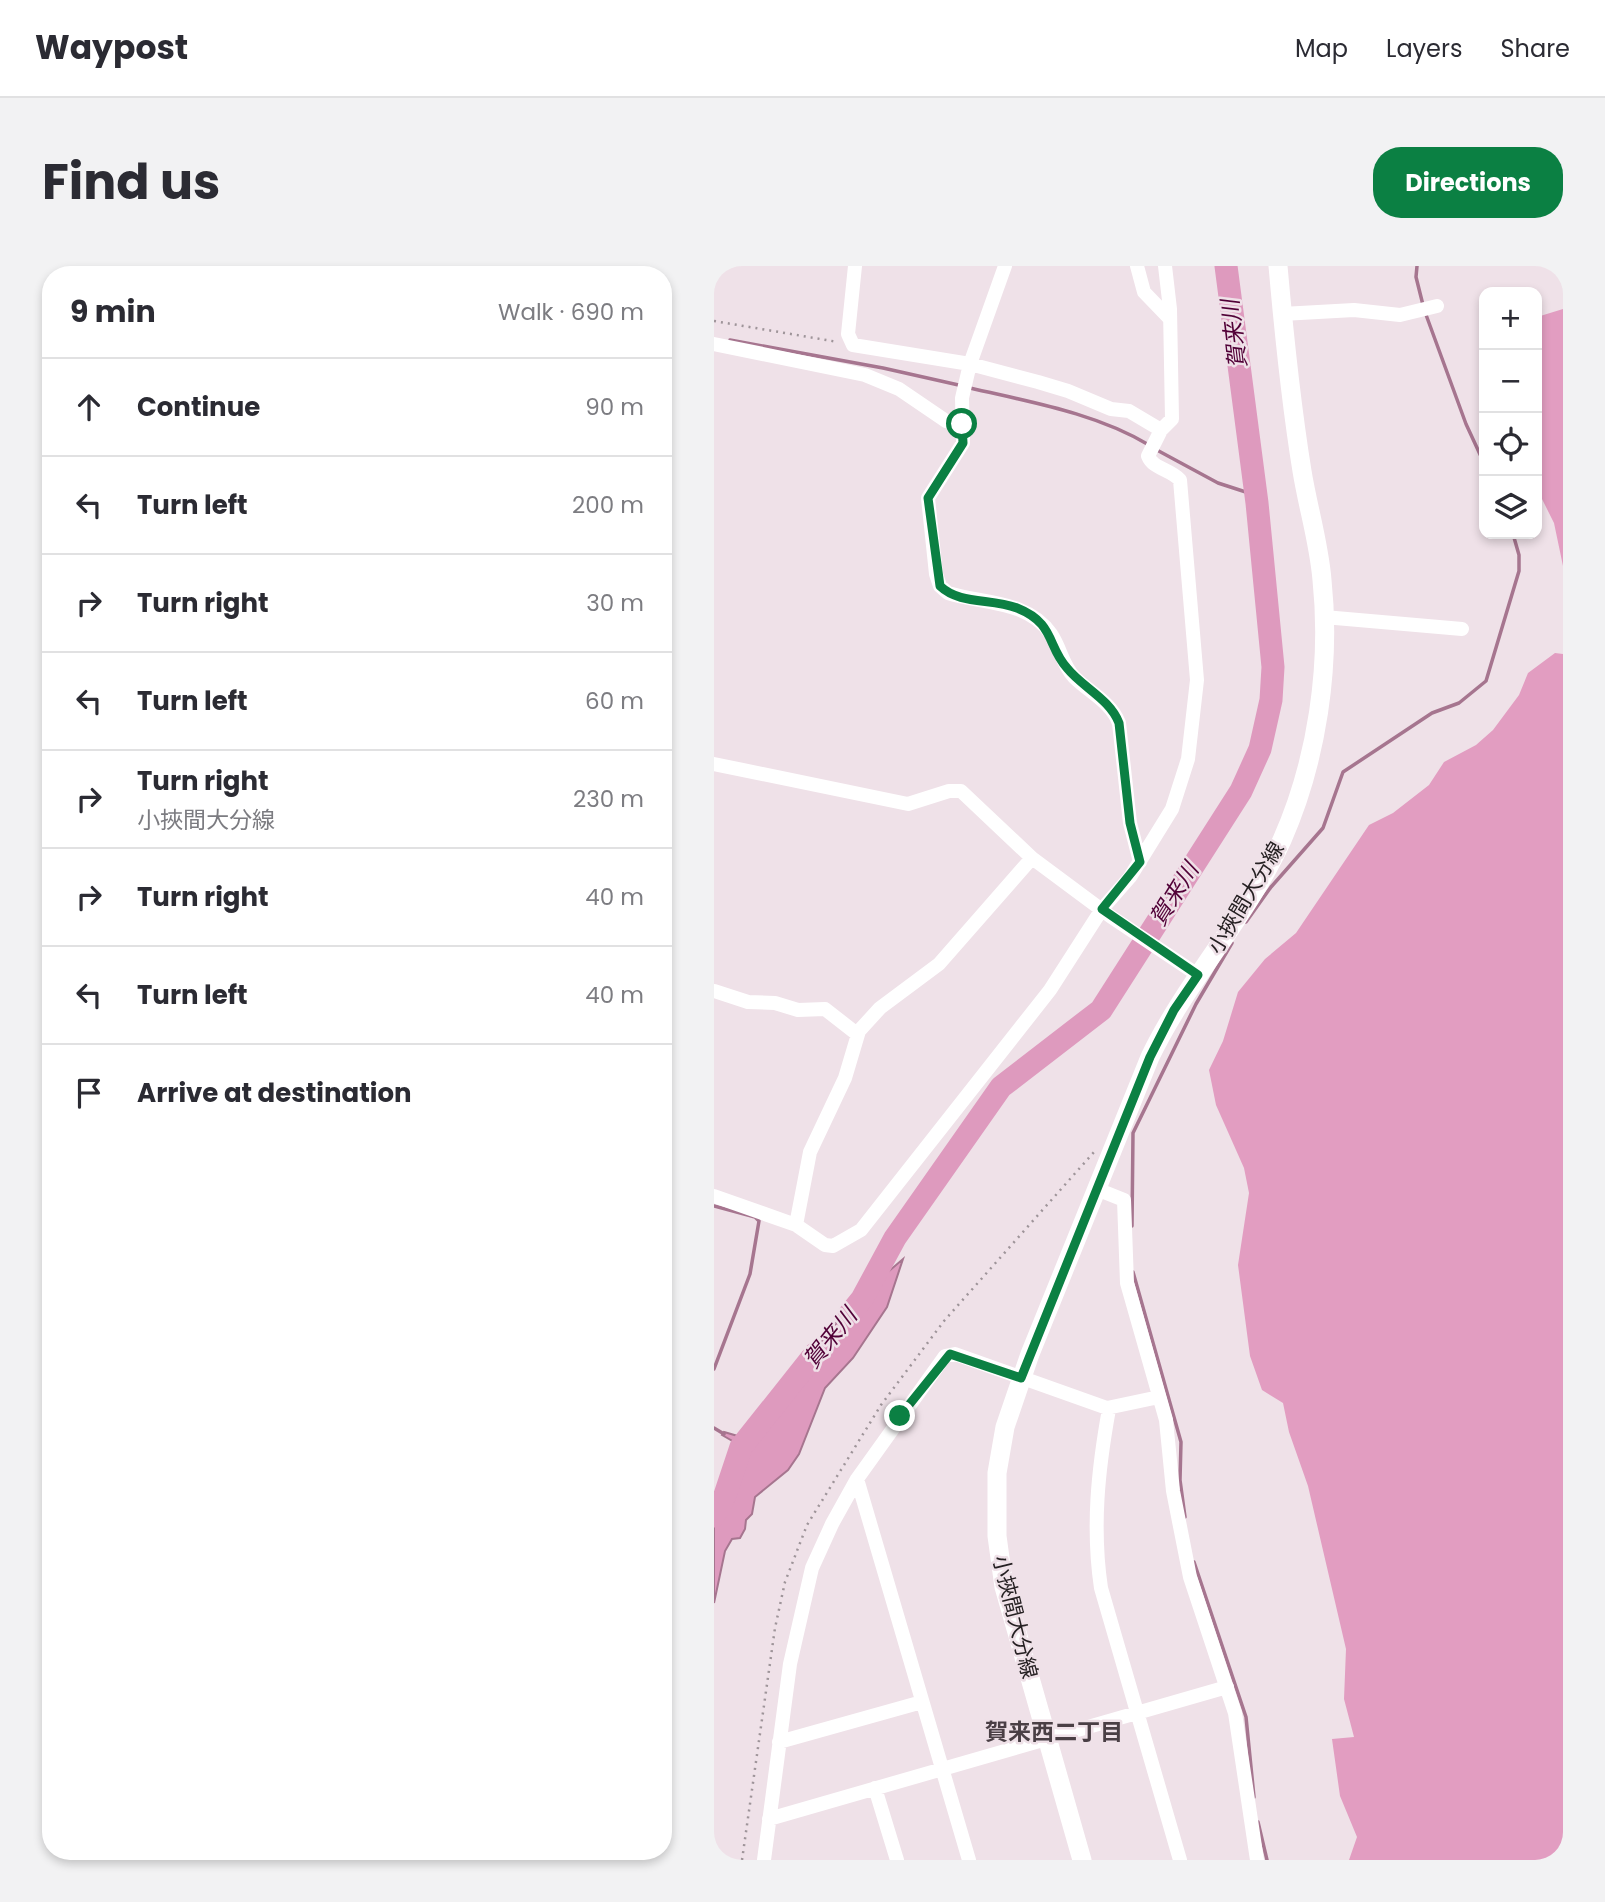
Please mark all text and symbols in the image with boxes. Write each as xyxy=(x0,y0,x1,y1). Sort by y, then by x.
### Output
text: Waypost xyxy=(35,24,188,71)
text: Map xyxy=(1295,32,1348,65)
text: Layers xyxy=(1386,32,1462,65)
text: Share xyxy=(1500,32,1570,65)
button: Directions xyxy=(1373,147,1563,218)
text: Find us xyxy=(42,148,220,216)
map controls xyxy=(1479,287,1542,539)
button: + xyxy=(1479,287,1542,350)
text: 9 min xyxy=(70,290,156,333)
water label: 賀来川 xyxy=(1214,295,1254,370)
text: Walk · 690 m xyxy=(498,296,644,328)
button: − xyxy=(1479,350,1542,413)
icon: ahead xyxy=(70,388,108,426)
text: Continue xyxy=(137,389,260,425)
text: 90 m xyxy=(585,391,644,423)
route start xyxy=(946,408,977,439)
button: locate xyxy=(1479,413,1542,476)
button: layers xyxy=(1479,476,1542,539)
icon: left xyxy=(70,486,108,524)
text: Turn left xyxy=(137,487,248,523)
text: 200 m xyxy=(572,489,644,521)
icon: right xyxy=(70,584,108,622)
text: Turn right xyxy=(137,585,269,621)
text: 30 m xyxy=(586,587,644,619)
icon: left xyxy=(70,682,108,720)
text: Turn left xyxy=(137,683,248,719)
text: 60 m xyxy=(585,685,644,717)
text: Turn right xyxy=(137,763,269,799)
icon: right xyxy=(70,780,108,818)
text: 230 m xyxy=(573,783,644,815)
text: 小挾間大分線 xyxy=(137,804,275,836)
street label: 小挾間大分線 xyxy=(1201,836,1290,959)
water label: 賀来川 xyxy=(1142,854,1207,932)
icon: right xyxy=(70,878,108,916)
text: Turn right xyxy=(137,879,269,915)
text: 40 m xyxy=(585,881,644,913)
icon: left xyxy=(70,976,108,1014)
text: Turn left xyxy=(137,977,248,1013)
text: 40 m xyxy=(585,979,644,1011)
icon: arrive xyxy=(70,1074,108,1112)
text: Arrive at destination xyxy=(137,1075,412,1111)
water label: 賀来川 xyxy=(796,1299,866,1375)
route end xyxy=(884,1400,915,1431)
street label: 小挾間大分線 xyxy=(986,1552,1045,1682)
district label: 賀来西二丁目 xyxy=(985,1716,1123,1748)

